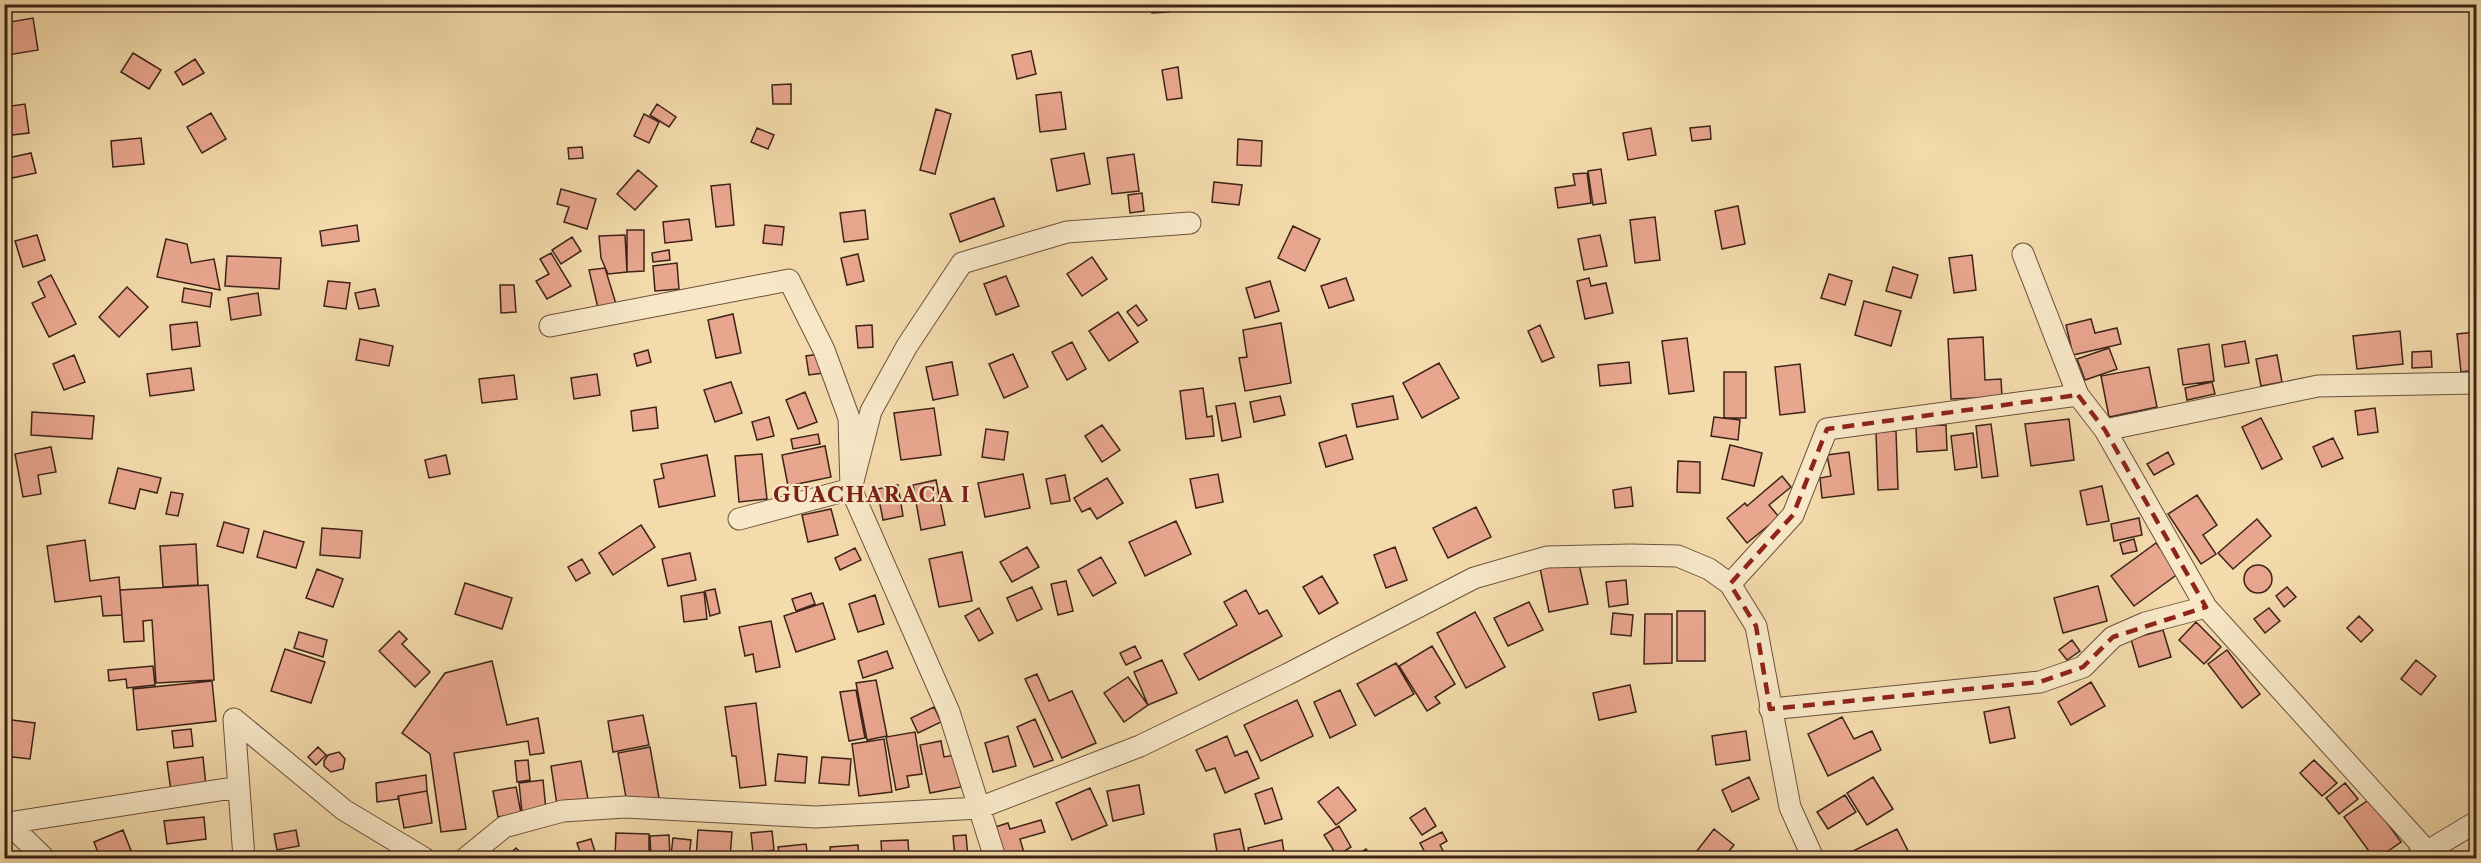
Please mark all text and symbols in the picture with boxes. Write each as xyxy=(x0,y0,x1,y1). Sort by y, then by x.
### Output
district label: GUACHARACA I xyxy=(773,482,971,507)

